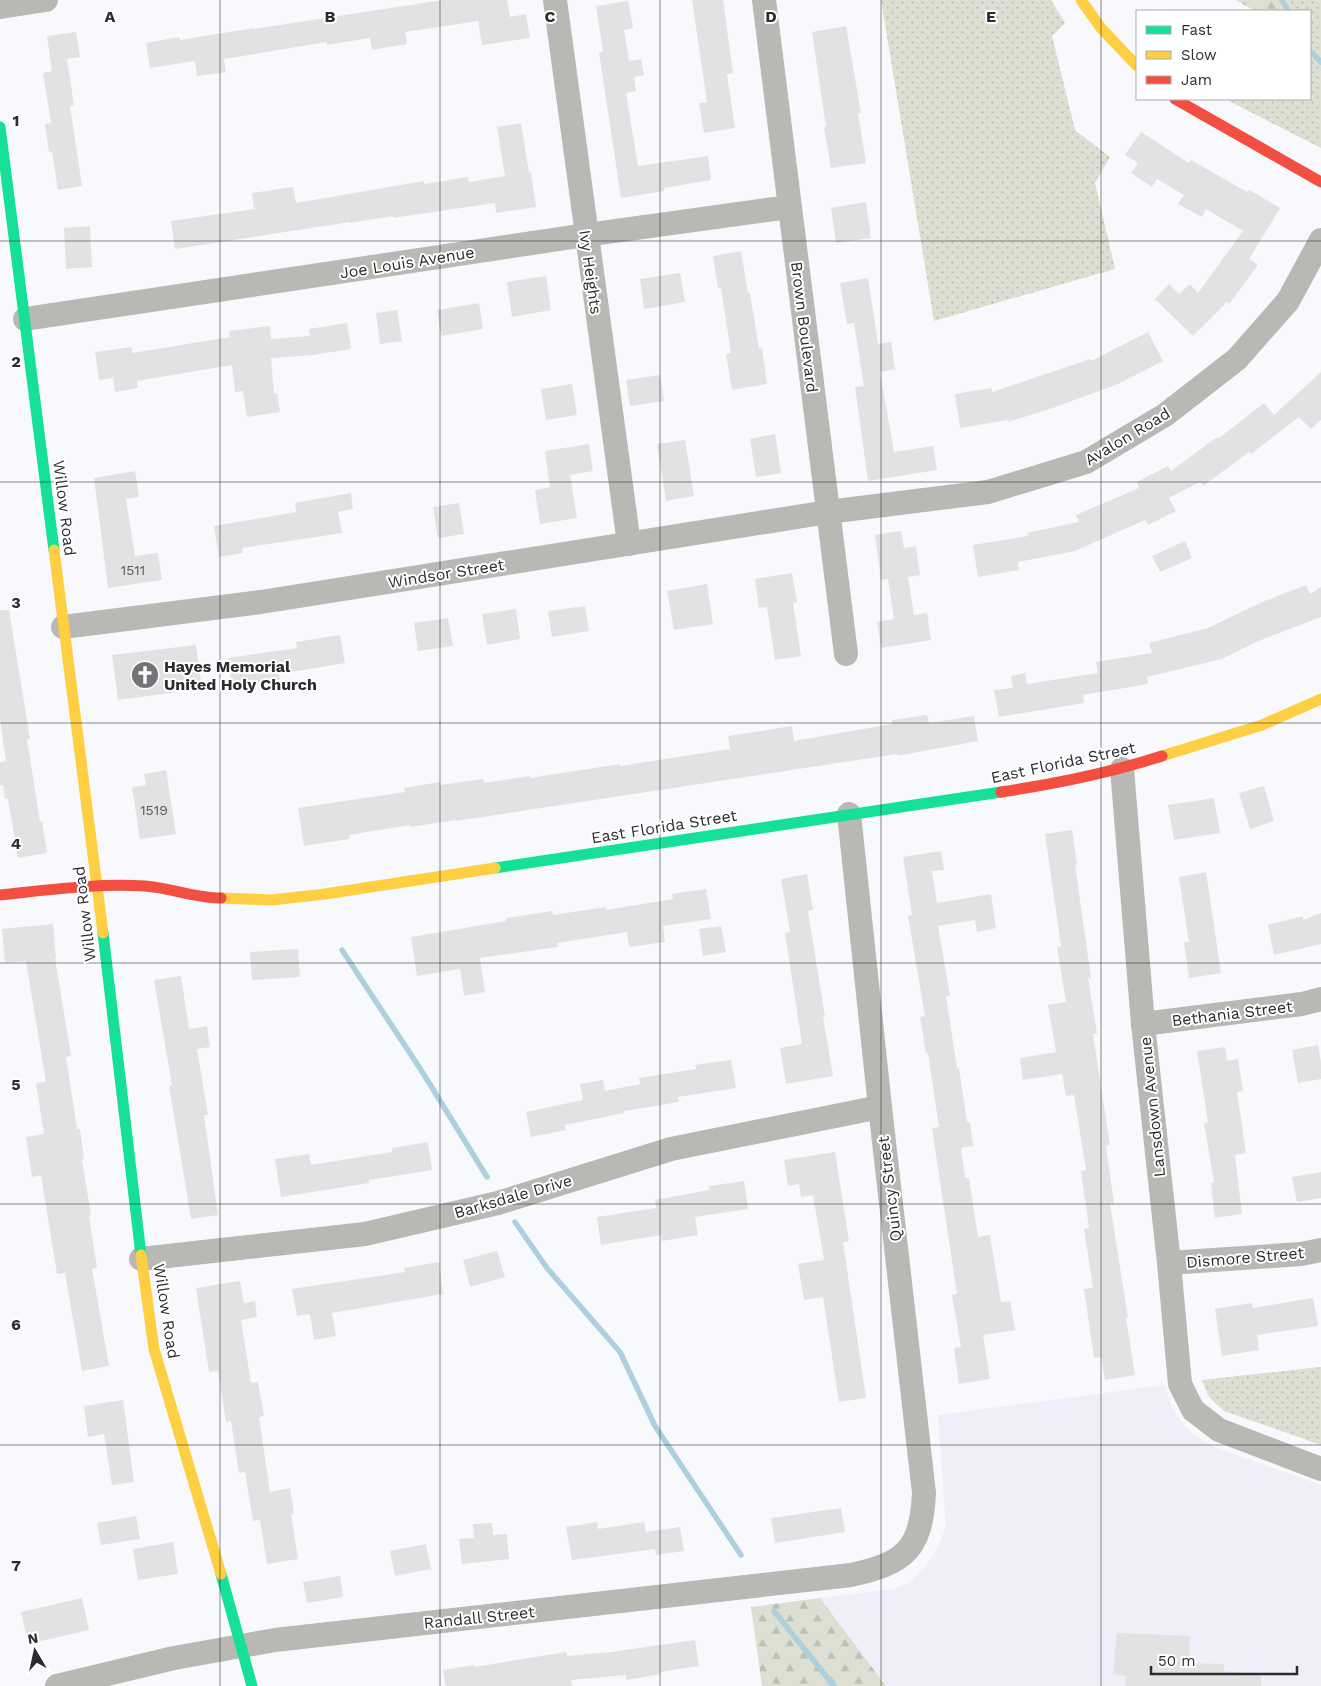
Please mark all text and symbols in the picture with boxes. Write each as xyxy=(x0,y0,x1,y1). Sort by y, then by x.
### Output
text: A xyxy=(105,7,116,26)
text: B xyxy=(325,7,336,26)
text: C xyxy=(545,7,556,26)
text: D xyxy=(765,7,777,26)
text: E xyxy=(986,7,996,26)
legend xyxy=(1136,10,1311,100)
text: Fast xyxy=(1181,21,1213,39)
text: Slow xyxy=(1181,46,1217,64)
text: Jam xyxy=(1181,71,1212,89)
text: 1 xyxy=(13,111,19,130)
street label: Ivy Heights xyxy=(575,229,606,315)
street label: Joe Louis Avenue xyxy=(338,242,476,283)
street label: Brown Boulevard xyxy=(787,260,822,394)
text: 2 xyxy=(11,352,21,371)
street label: Avalon Road xyxy=(1081,404,1173,469)
street label: Willow Road xyxy=(49,459,80,557)
street label: Windsor Street xyxy=(387,555,506,592)
house number: 1511 xyxy=(121,562,145,578)
text: 3 xyxy=(11,593,21,612)
place label: Hayes Memorial United Holy Church xyxy=(164,657,317,694)
church icon: Hayes Memorial United Holy Church xyxy=(130,660,160,690)
street label: East Florida Street xyxy=(989,738,1137,787)
house number: 1519 xyxy=(140,802,168,818)
street label: East Florida Street xyxy=(590,806,739,847)
text: 4 xyxy=(11,834,21,853)
street label: Willow Road xyxy=(69,865,100,963)
street label: Bethania Street xyxy=(1171,997,1294,1030)
street label: Lansdown Avenue xyxy=(1136,1036,1169,1178)
text: 5 xyxy=(11,1075,21,1094)
street label: Quincy Street xyxy=(874,1135,905,1243)
street label: Barksdale Drive xyxy=(452,1171,574,1222)
street label: Dismore Street xyxy=(1185,1243,1305,1272)
street label: Willow Road xyxy=(150,1262,183,1360)
text: 6 xyxy=(11,1315,21,1334)
text: 7 xyxy=(11,1556,21,1575)
street label: Randall Street xyxy=(423,1602,536,1633)
north arrow xyxy=(10,1626,60,1676)
text: N xyxy=(27,1629,39,1647)
scale bar xyxy=(1151,1644,1297,1676)
text: 50 m xyxy=(1158,1652,1195,1670)

